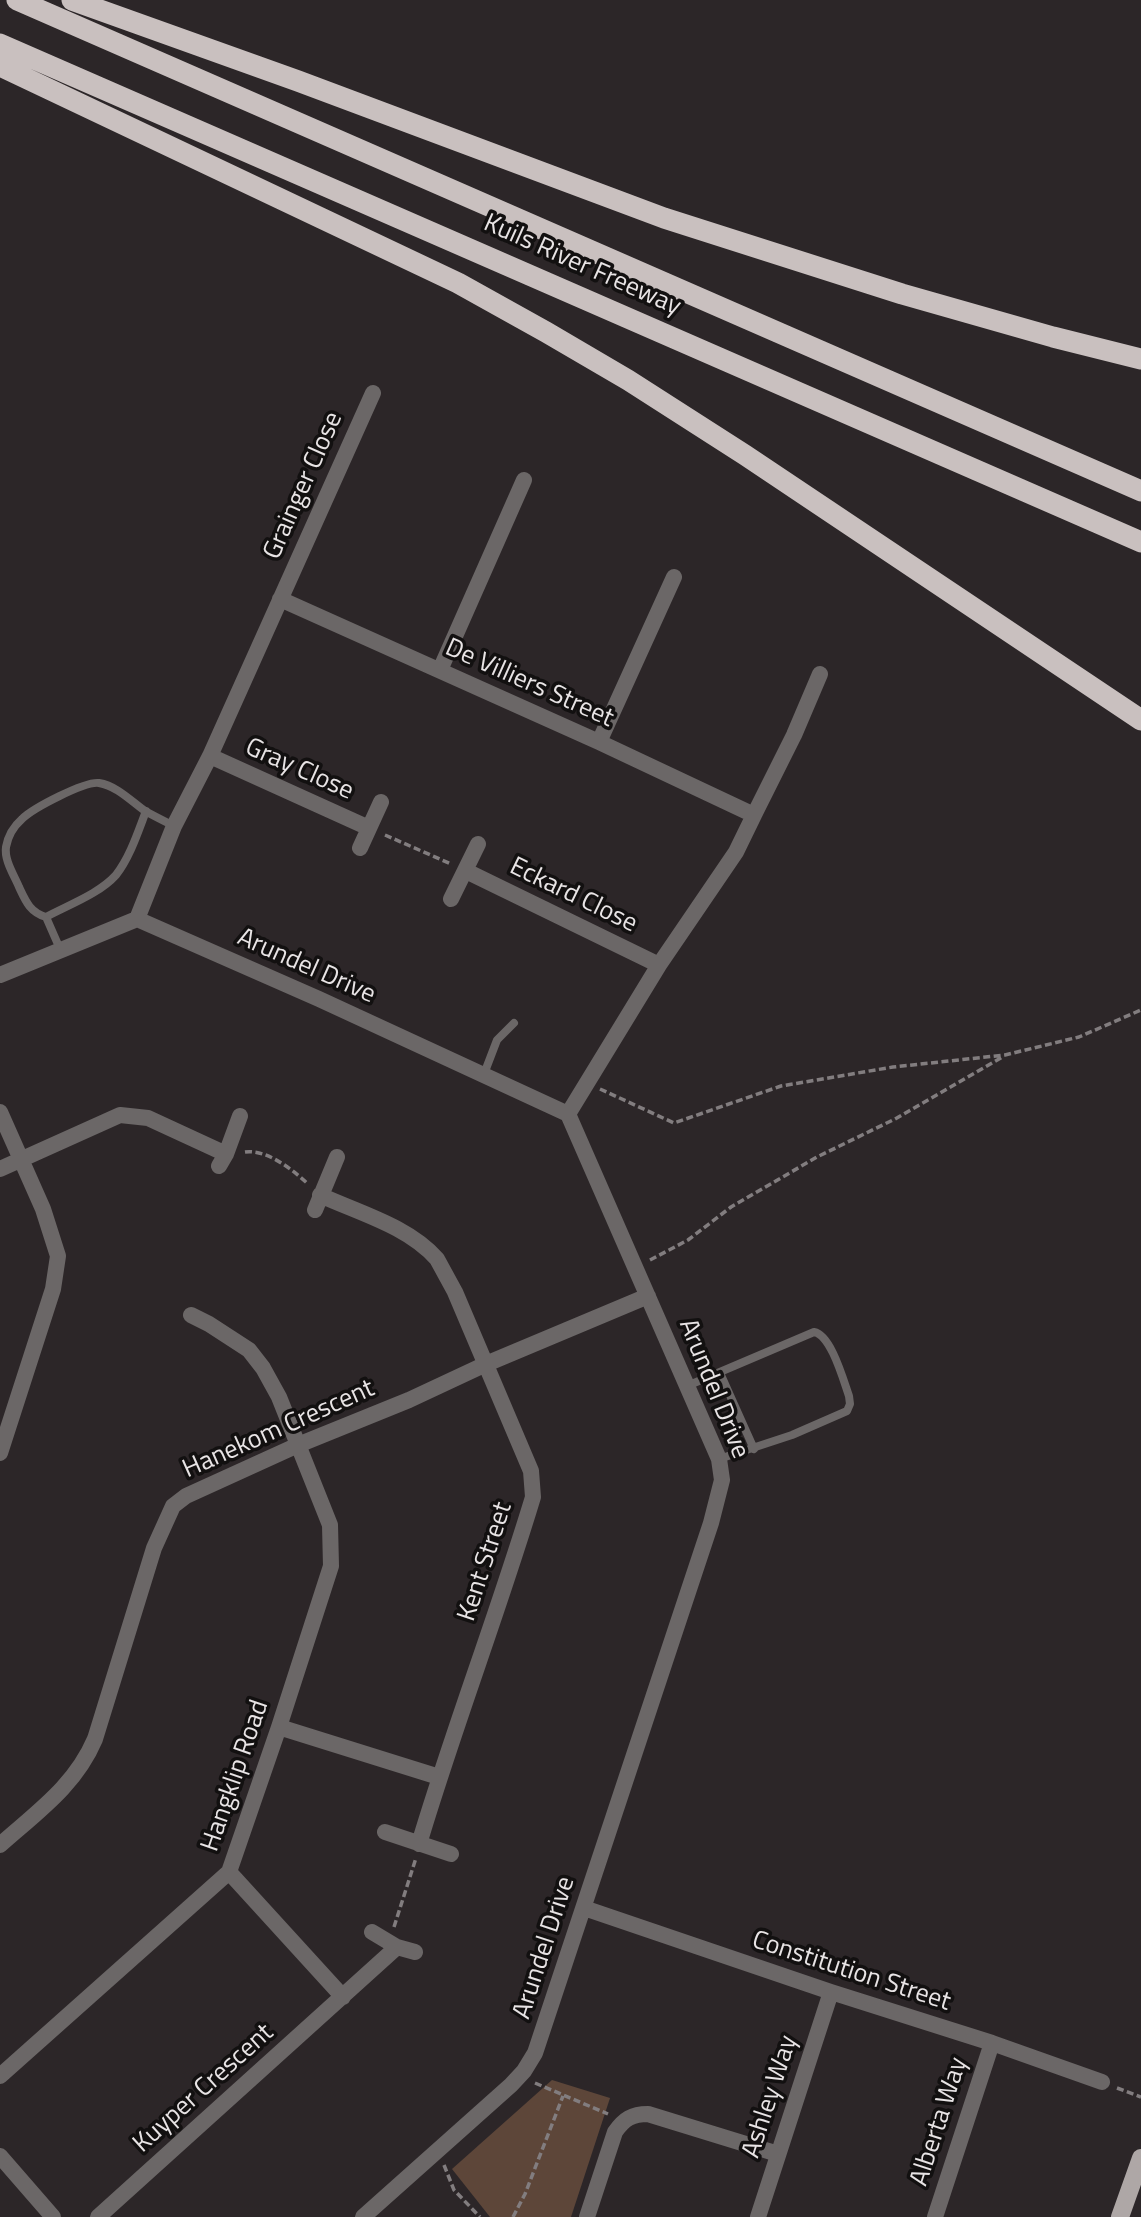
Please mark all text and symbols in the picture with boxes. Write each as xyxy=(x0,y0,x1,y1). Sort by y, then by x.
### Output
street label: Kuils River Freeway xyxy=(478,208,686,324)
street label: Grainger Close xyxy=(258,407,350,565)
street label: De Villiers Street xyxy=(440,633,618,735)
street label: Gray Close xyxy=(240,732,358,808)
street label: Eckard Close xyxy=(504,852,642,940)
street label: Arundel Drive xyxy=(232,923,380,1011)
street label: Arundel Drive xyxy=(671,1315,755,1463)
street label: Hanekom Crescent xyxy=(178,1374,380,1486)
street label: Kent Street xyxy=(452,1499,520,1625)
street label: Hangklip Road xyxy=(196,1696,276,1856)
street label: Arundel Drive xyxy=(507,1873,583,2023)
street label: Constitution Street xyxy=(748,1925,954,2019)
street label: Kuyper Crescent xyxy=(128,2018,280,2160)
street label: Ashley Way xyxy=(737,2032,805,2162)
street label: Alberta Way xyxy=(905,2054,975,2190)

